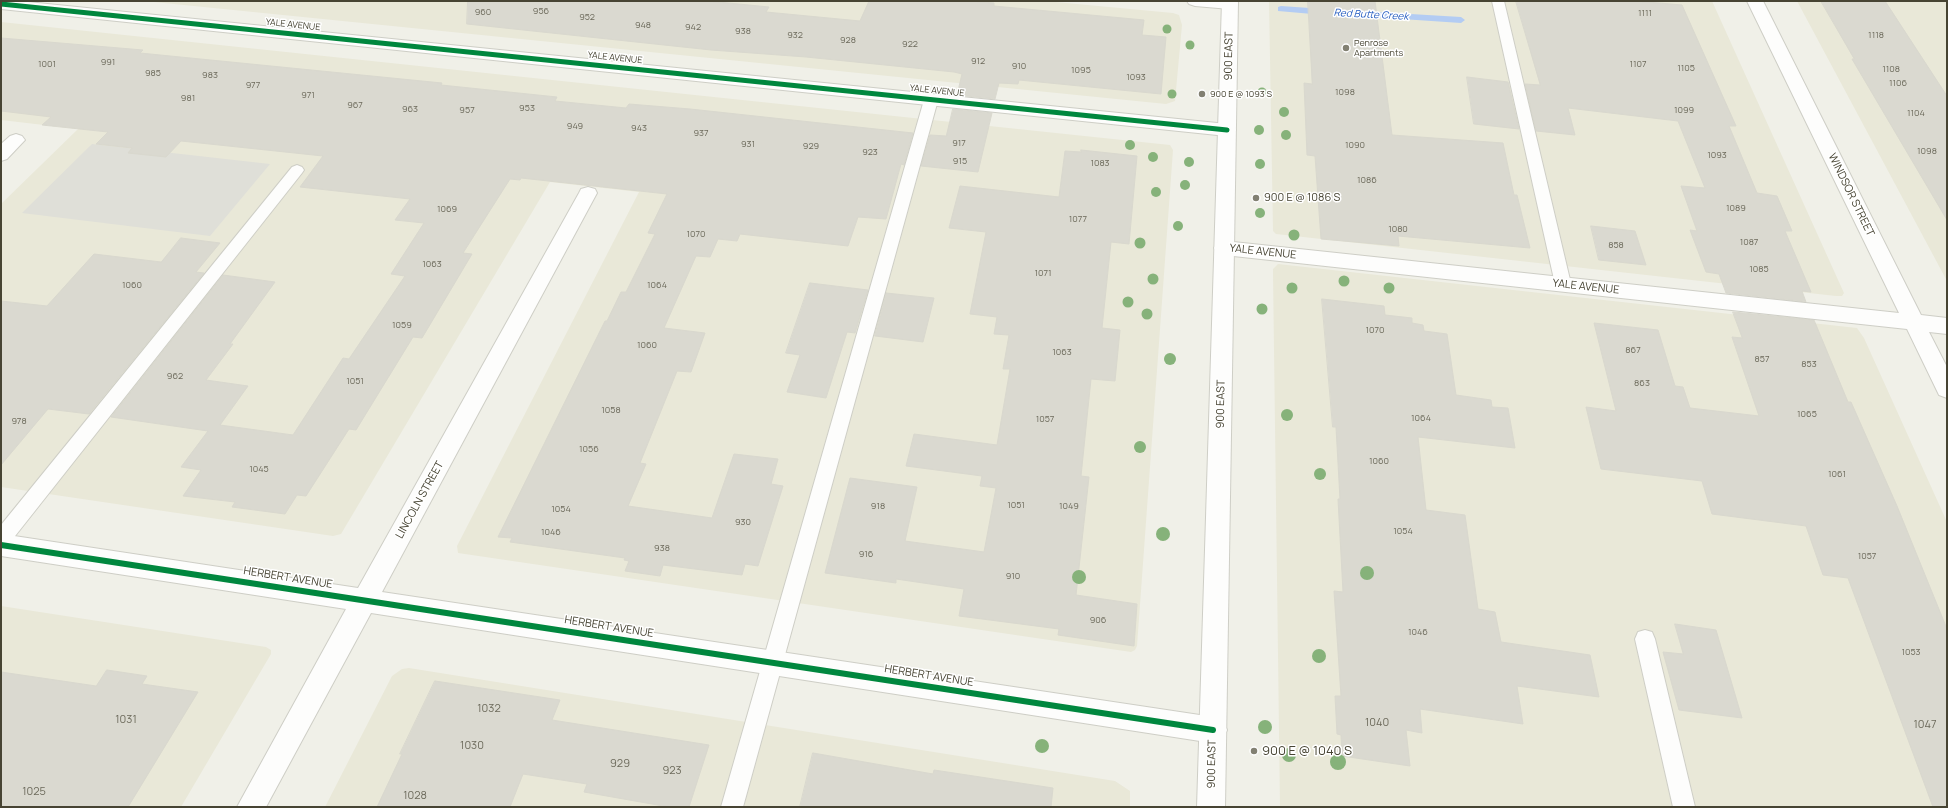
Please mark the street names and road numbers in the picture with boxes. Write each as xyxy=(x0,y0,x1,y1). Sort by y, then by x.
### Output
street label: YALE AVENUE xyxy=(265,17,321,33)
street label: 900 EAST xyxy=(1222,31,1236,81)
street label: YALE AVENUE xyxy=(587,50,643,66)
street label: YALE AVENUE xyxy=(909,83,965,99)
street label: WINDSOR STREET xyxy=(1825,151,1877,239)
street label: YALE AVENUE xyxy=(1229,242,1297,262)
street label: YALE AVENUE xyxy=(1552,277,1620,297)
street label: 900 EAST xyxy=(1214,379,1228,429)
street label: LINCOLN STREET xyxy=(393,459,447,541)
street label: HERBERT AVENUE xyxy=(242,564,334,592)
street label: HERBERT AVENUE xyxy=(563,613,655,641)
street label: HERBERT AVENUE xyxy=(883,662,975,690)
street label: 900 EAST xyxy=(1205,739,1219,789)

